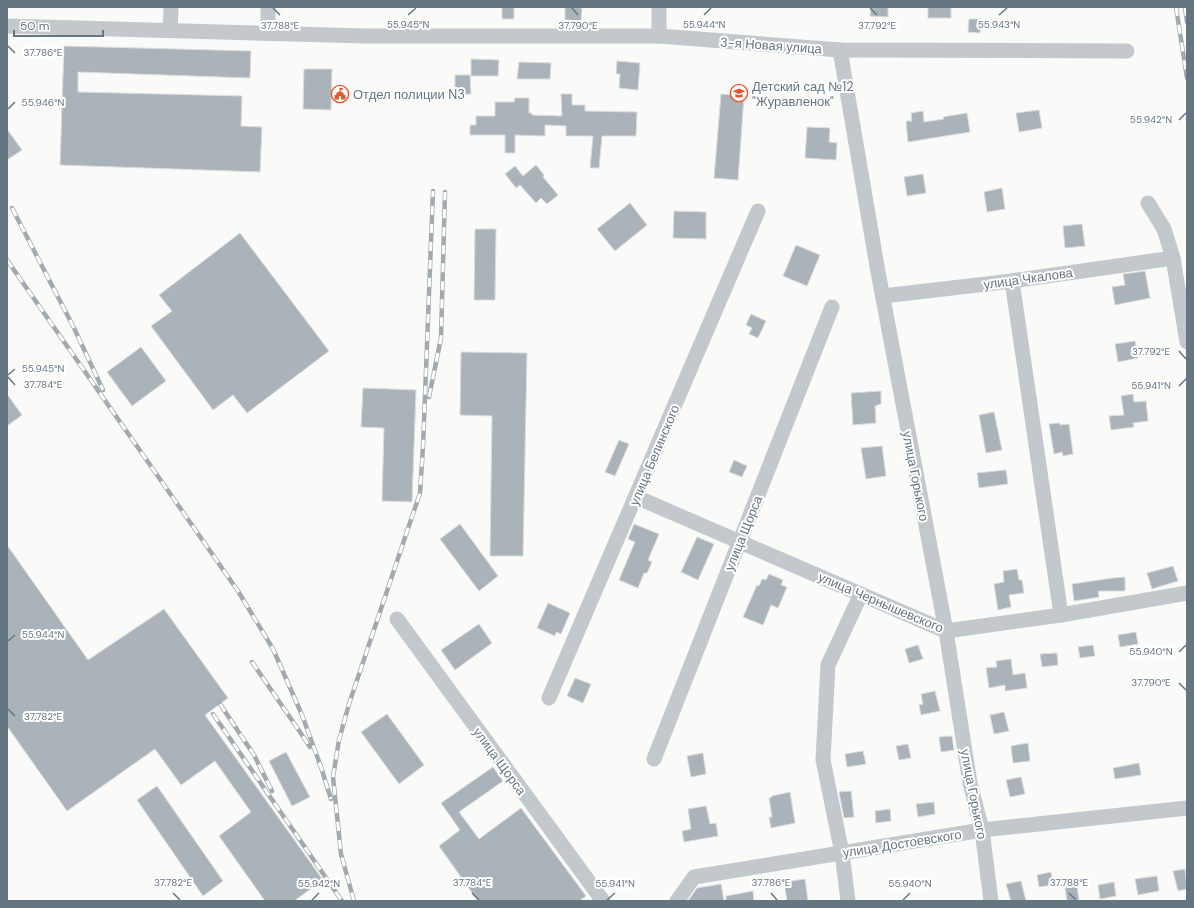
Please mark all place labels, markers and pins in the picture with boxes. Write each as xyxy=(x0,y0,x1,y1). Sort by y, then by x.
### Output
place label: Детский сад №12 "Журавленок" xyxy=(752,78,854,110)
school or university icon: Детский сад №12 "Журавленок" xyxy=(729,83,749,103)
public building icon: Отдел полиции N3 xyxy=(330,84,350,104)
place label: Отдел полиции N3 xyxy=(353,86,465,103)

